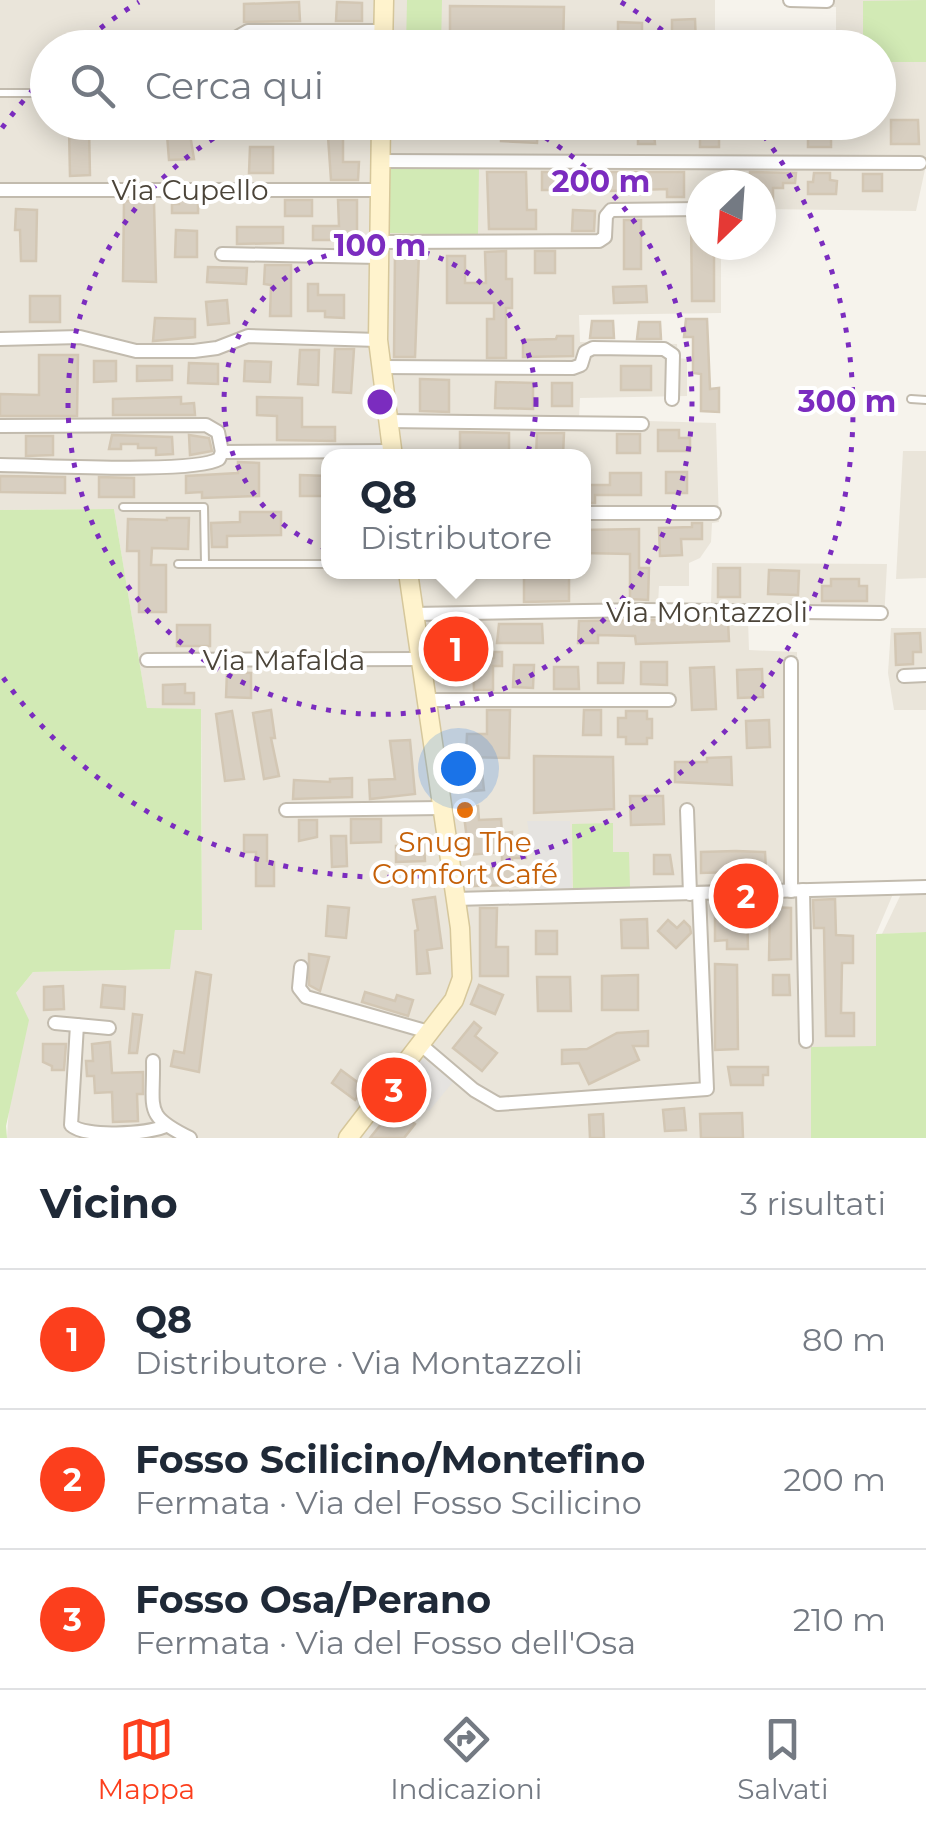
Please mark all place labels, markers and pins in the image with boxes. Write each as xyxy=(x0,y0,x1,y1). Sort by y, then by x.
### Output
centre of rings xyxy=(362,384,398,420)
pin: 1 xyxy=(424,612,488,686)
marker: Snug The Comfort Café xyxy=(454,799,476,821)
place label: Snug The Comfort Café xyxy=(372,825,558,891)
pin: 2 xyxy=(714,858,778,934)
pin: 3 xyxy=(362,1052,426,1128)

